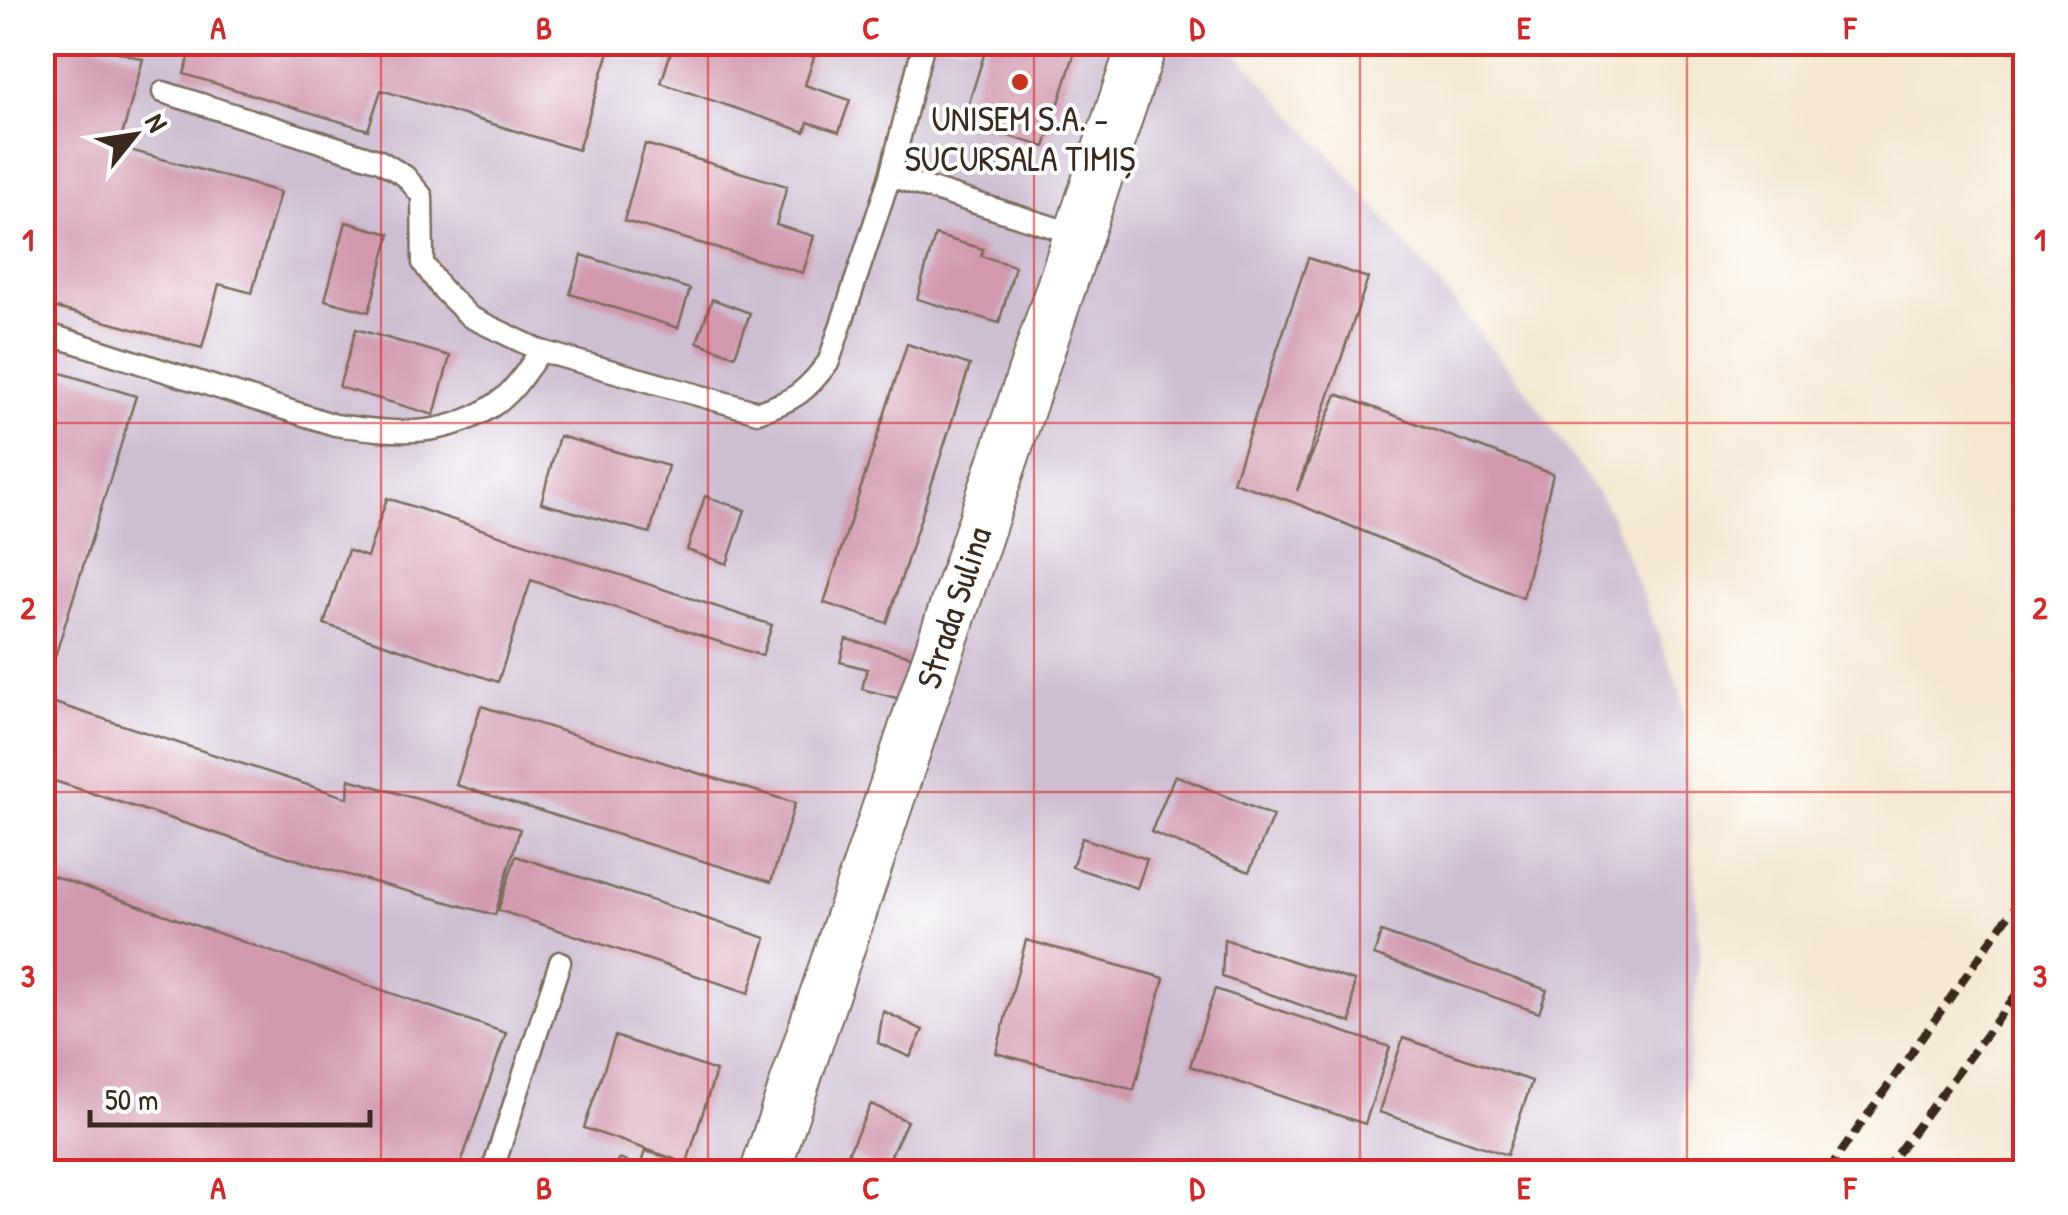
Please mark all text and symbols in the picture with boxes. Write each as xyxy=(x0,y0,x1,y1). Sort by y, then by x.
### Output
text: A xyxy=(210,6,226,49)
text: B xyxy=(536,6,552,49)
text: C xyxy=(862,6,880,49)
text: D xyxy=(1189,6,1205,49)
text: E xyxy=(1517,6,1532,49)
text: F xyxy=(1843,6,1858,49)
marker: UNISEM S.A. - SUCURSALA TIMIȘ xyxy=(1009,71,1031,93)
north arrow xyxy=(85,85,185,185)
place label: UNISEM S.A. - SUCURSALA TIMIȘ xyxy=(905,95,1135,182)
text: N xyxy=(136,107,177,139)
text: 1 xyxy=(22,218,34,261)
text: 1 xyxy=(2034,218,2046,261)
street label: Strada Sulina xyxy=(904,520,1002,695)
text: 2 xyxy=(21,586,37,629)
text: 2 xyxy=(2033,586,2049,629)
text: 3 xyxy=(21,954,35,997)
text: 3 xyxy=(2033,954,2047,997)
scale bar xyxy=(90,1065,370,1127)
text: 50 m xyxy=(105,1079,158,1119)
text: A xyxy=(210,1166,226,1209)
text: B xyxy=(536,1166,552,1209)
text: C xyxy=(862,1166,880,1209)
text: D xyxy=(1189,1166,1205,1209)
text: E xyxy=(1517,1166,1532,1209)
text: F xyxy=(1843,1166,1858,1209)

